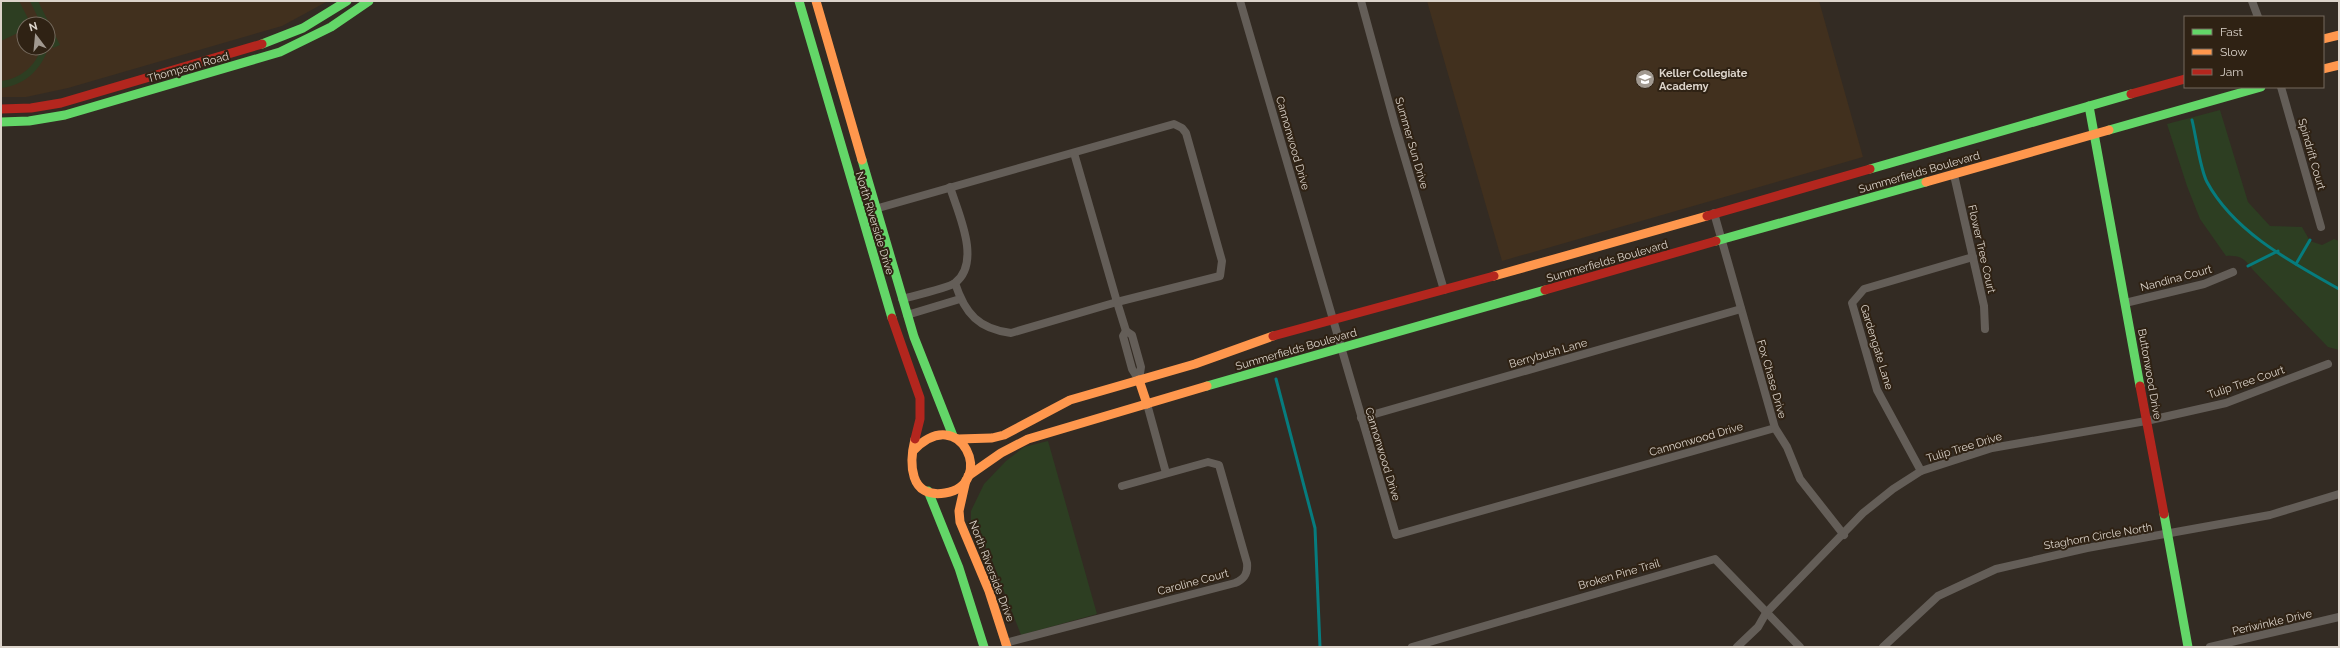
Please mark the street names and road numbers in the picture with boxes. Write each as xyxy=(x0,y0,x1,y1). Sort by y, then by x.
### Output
street label: Thompson Road xyxy=(146,50,230,85)
street label: Cannonwood Drive xyxy=(1273,95,1312,192)
street label: Summer Sun Drive xyxy=(1392,96,1431,191)
street label: Spindrift Court xyxy=(2295,117,2328,192)
street label: Summerfields Boulevard xyxy=(1857,149,1981,196)
street label: North Riverside Drive xyxy=(853,170,897,277)
street label: Flower Tree Court xyxy=(1965,204,1998,295)
street label: Summerfields Boulevard xyxy=(1545,238,1669,285)
street label: Nandina Court xyxy=(2139,263,2214,294)
street label: Gardengate Lane xyxy=(1857,303,1896,392)
street label: Summerfields Boulevard xyxy=(1234,326,1358,373)
street label: Buttonwood Drive xyxy=(2135,328,2164,421)
street label: Berrybush Lane xyxy=(1508,336,1589,371)
street label: Fox Chase Drive xyxy=(1754,338,1789,421)
street label: Tulip Tree Court xyxy=(2206,363,2287,402)
street label: Cannonwood Drive xyxy=(1362,406,1403,503)
street label: Cannonwood Drive xyxy=(1648,420,1745,459)
street label: Tulip Tree Drive xyxy=(1925,430,2004,465)
street label: North Riverside Drive xyxy=(966,519,1017,624)
street label: Staghorn Circle North xyxy=(2043,521,2153,552)
street label: Broken Pine Trail xyxy=(1577,557,1661,592)
street label: Caroline Court xyxy=(1156,567,1230,598)
street label: Periwinkle Drive xyxy=(2231,607,2314,638)

